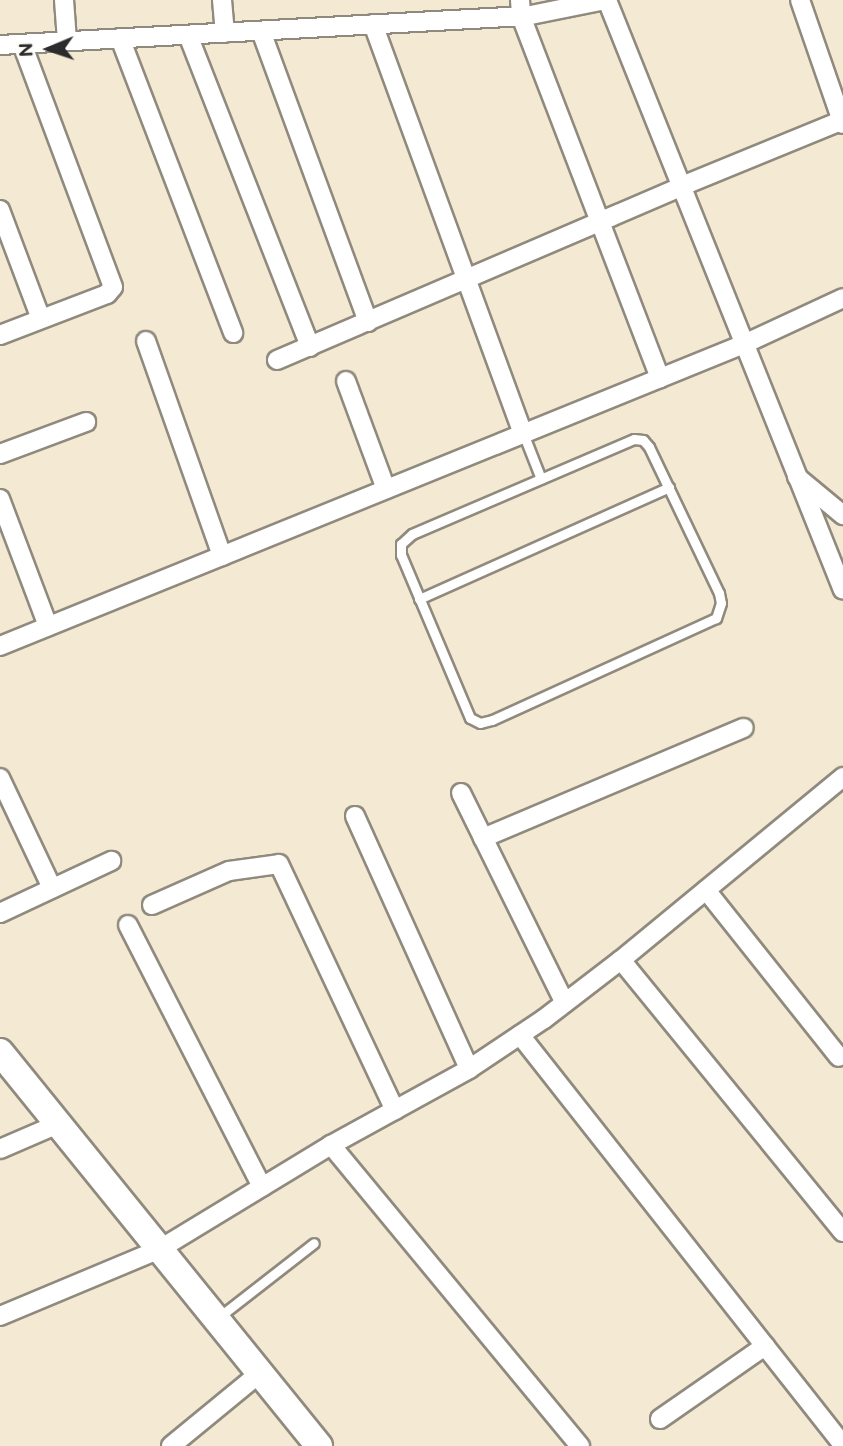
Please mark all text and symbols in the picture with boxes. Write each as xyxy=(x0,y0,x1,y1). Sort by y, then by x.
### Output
north arrow xyxy=(14,14,84,84)
text: N xyxy=(16,42,39,57)

